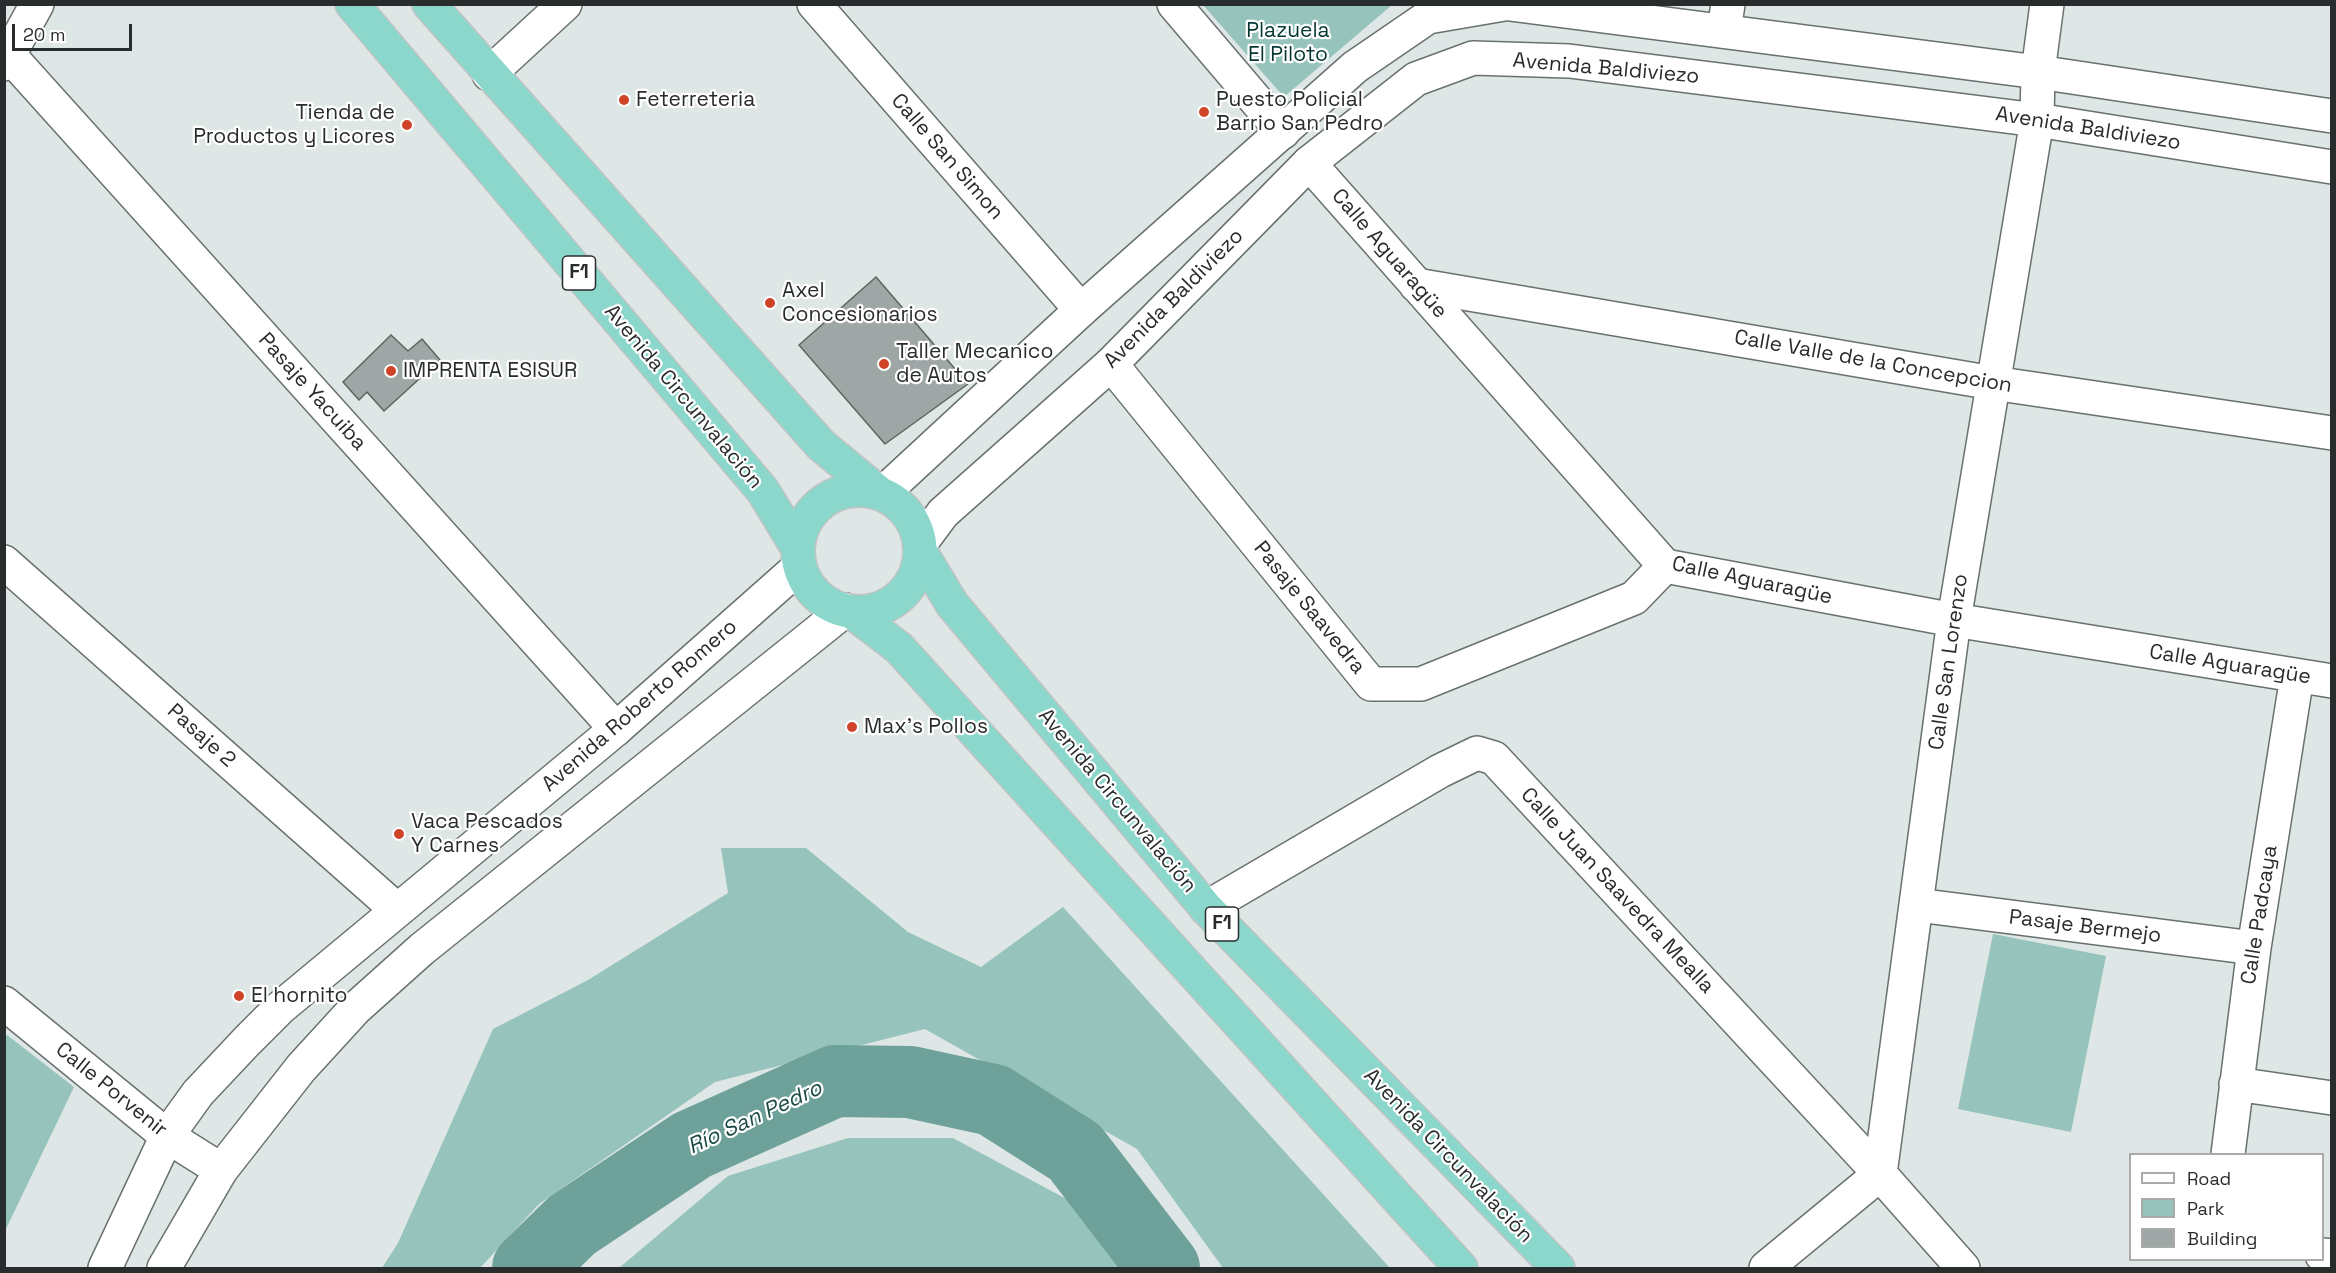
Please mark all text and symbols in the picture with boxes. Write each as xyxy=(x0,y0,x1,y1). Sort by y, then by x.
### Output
scale bar xyxy=(15,12,135,50)
park label: Plazuela El Piloto xyxy=(1246,18,1330,68)
text: 20 m xyxy=(23,23,66,46)
street label: Avenida Baldiviezo xyxy=(1512,48,1700,90)
place label: Feterreteria xyxy=(636,87,755,113)
place label: Puesto Policial Barrio San Pedro xyxy=(1216,87,1383,137)
street label: Calle San Simon xyxy=(885,89,1009,225)
marker: Feterreteria xyxy=(617,93,631,107)
place label: Tienda de Productos y Licores xyxy=(193,100,395,150)
street label: Avenida Baldiviezo xyxy=(1994,102,2182,156)
marker: Puesto Policial Barrio San Pedro xyxy=(1197,105,1211,119)
marker: Tienda de Productos y Licores xyxy=(400,118,414,132)
street label: Calle Aguaragüe xyxy=(1326,184,1452,324)
street label: Avenida Baldiviezo xyxy=(1099,224,1249,374)
road number: F1 xyxy=(562,256,596,290)
place label: Axel Concesionarios xyxy=(782,278,938,328)
marker: Axel Concesionarios xyxy=(763,296,777,310)
street label: Avenida Circunvalación xyxy=(599,300,767,494)
street label: Calle Valle de la Concepcion xyxy=(1732,325,2014,399)
street label: Pasaje Yacuiba xyxy=(253,328,371,456)
place label: Taller Mecanico de Autos xyxy=(896,339,1053,389)
marker: Taller Mecanico de Autos xyxy=(877,357,891,371)
place label: IMPRENTA ESISUR xyxy=(403,358,577,384)
marker: IMPRENTA ESISUR xyxy=(384,364,398,378)
street label: Pasaje Saavedra xyxy=(1248,537,1370,679)
street label: Calle Aguaragüe xyxy=(1669,552,1835,610)
street label: Calle San Lorenzo xyxy=(1924,572,1974,752)
street label: Avenida Roberto Romero xyxy=(537,614,743,798)
street label: Calle Aguaragüe xyxy=(2147,640,2313,690)
street label: Pasaje 2 xyxy=(162,699,240,773)
street label: Avenida Circunvalación xyxy=(1033,704,1201,898)
place label: Max's Pollos xyxy=(864,714,988,740)
marker: Max's Pollos xyxy=(845,720,859,734)
street label: Calle Juan Saavedra Mealla xyxy=(1515,783,1719,999)
place label: Vaca Pescados Y Carnes xyxy=(411,809,563,859)
marker: Vaca Pescados Y Carnes xyxy=(392,827,406,841)
street label: Calle Padcaya xyxy=(2237,844,2283,986)
street label: Pasaje Bermejo xyxy=(2007,905,2163,949)
road number: F1 xyxy=(1206,907,1238,941)
place label: El hornito xyxy=(251,983,347,1009)
marker: El hornito xyxy=(232,989,246,1003)
street label: Calle Porvenir xyxy=(50,1037,172,1143)
street label: Avenida Circunvalación xyxy=(1358,1063,1538,1249)
water label: Río San Pedro xyxy=(684,1075,826,1161)
legend xyxy=(2129,1153,2324,1261)
text: Road xyxy=(2187,1167,2231,1190)
text: Park xyxy=(2187,1197,2224,1220)
text: Building xyxy=(2187,1227,2257,1250)

